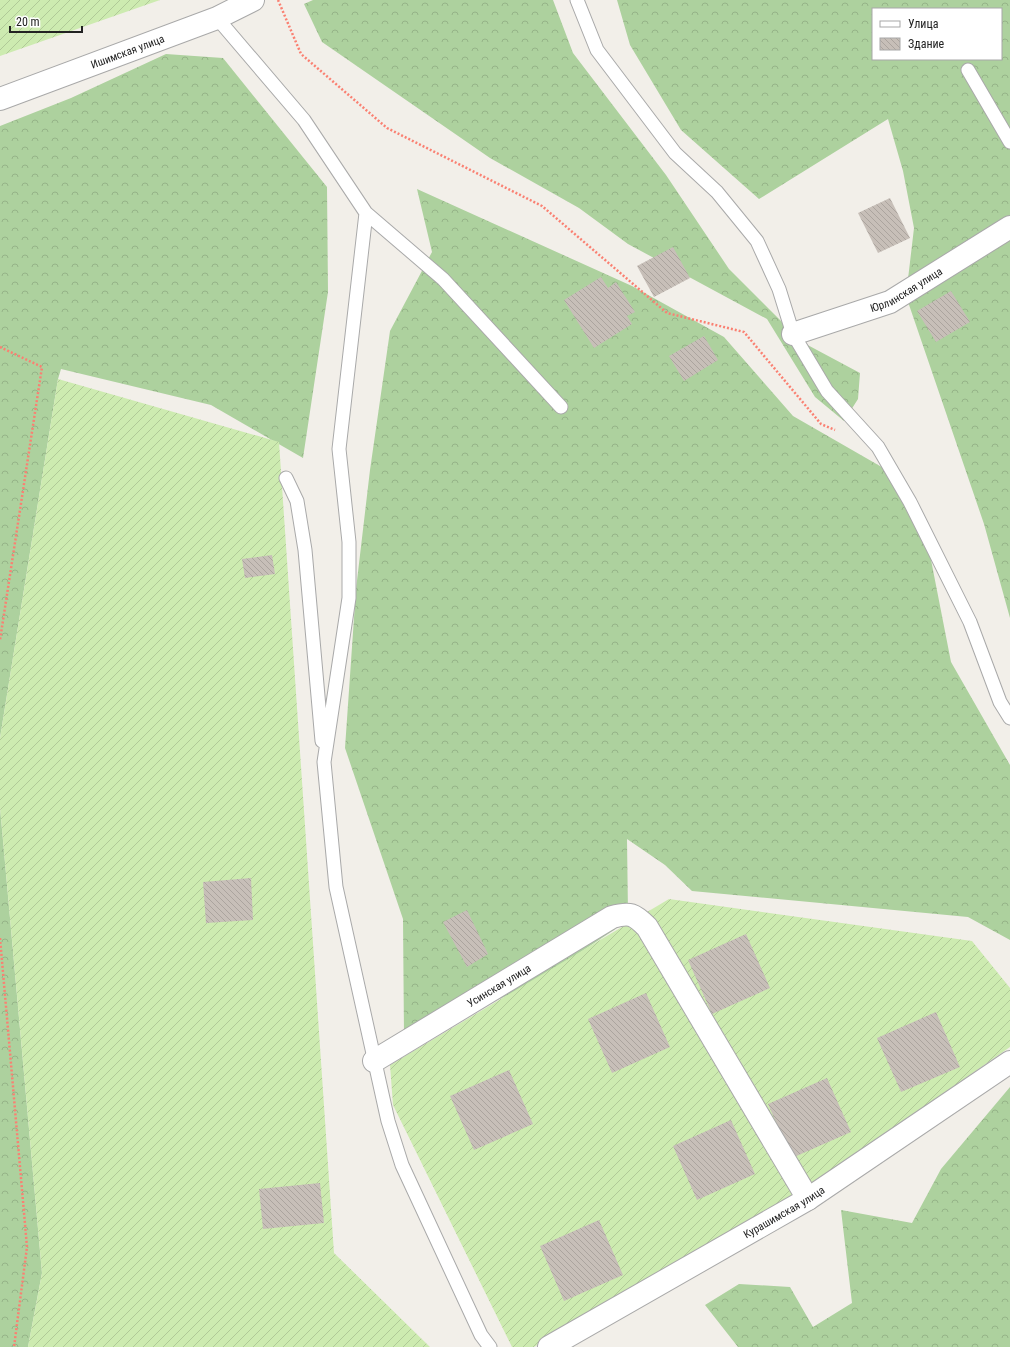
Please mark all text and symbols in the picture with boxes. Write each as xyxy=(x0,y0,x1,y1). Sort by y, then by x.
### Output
scale bar xyxy=(10,8,82,34)
legend xyxy=(872,8,1002,60)
text: 20 m xyxy=(16,15,40,29)
text: Улица xyxy=(908,17,939,31)
street label: Ишимская улица xyxy=(89,32,166,71)
text: Здание xyxy=(908,37,945,51)
street label: Юрлинская улица xyxy=(868,265,945,315)
street label: Усинская улица xyxy=(465,961,533,1010)
street label: Курашимская улица xyxy=(741,1183,827,1241)

